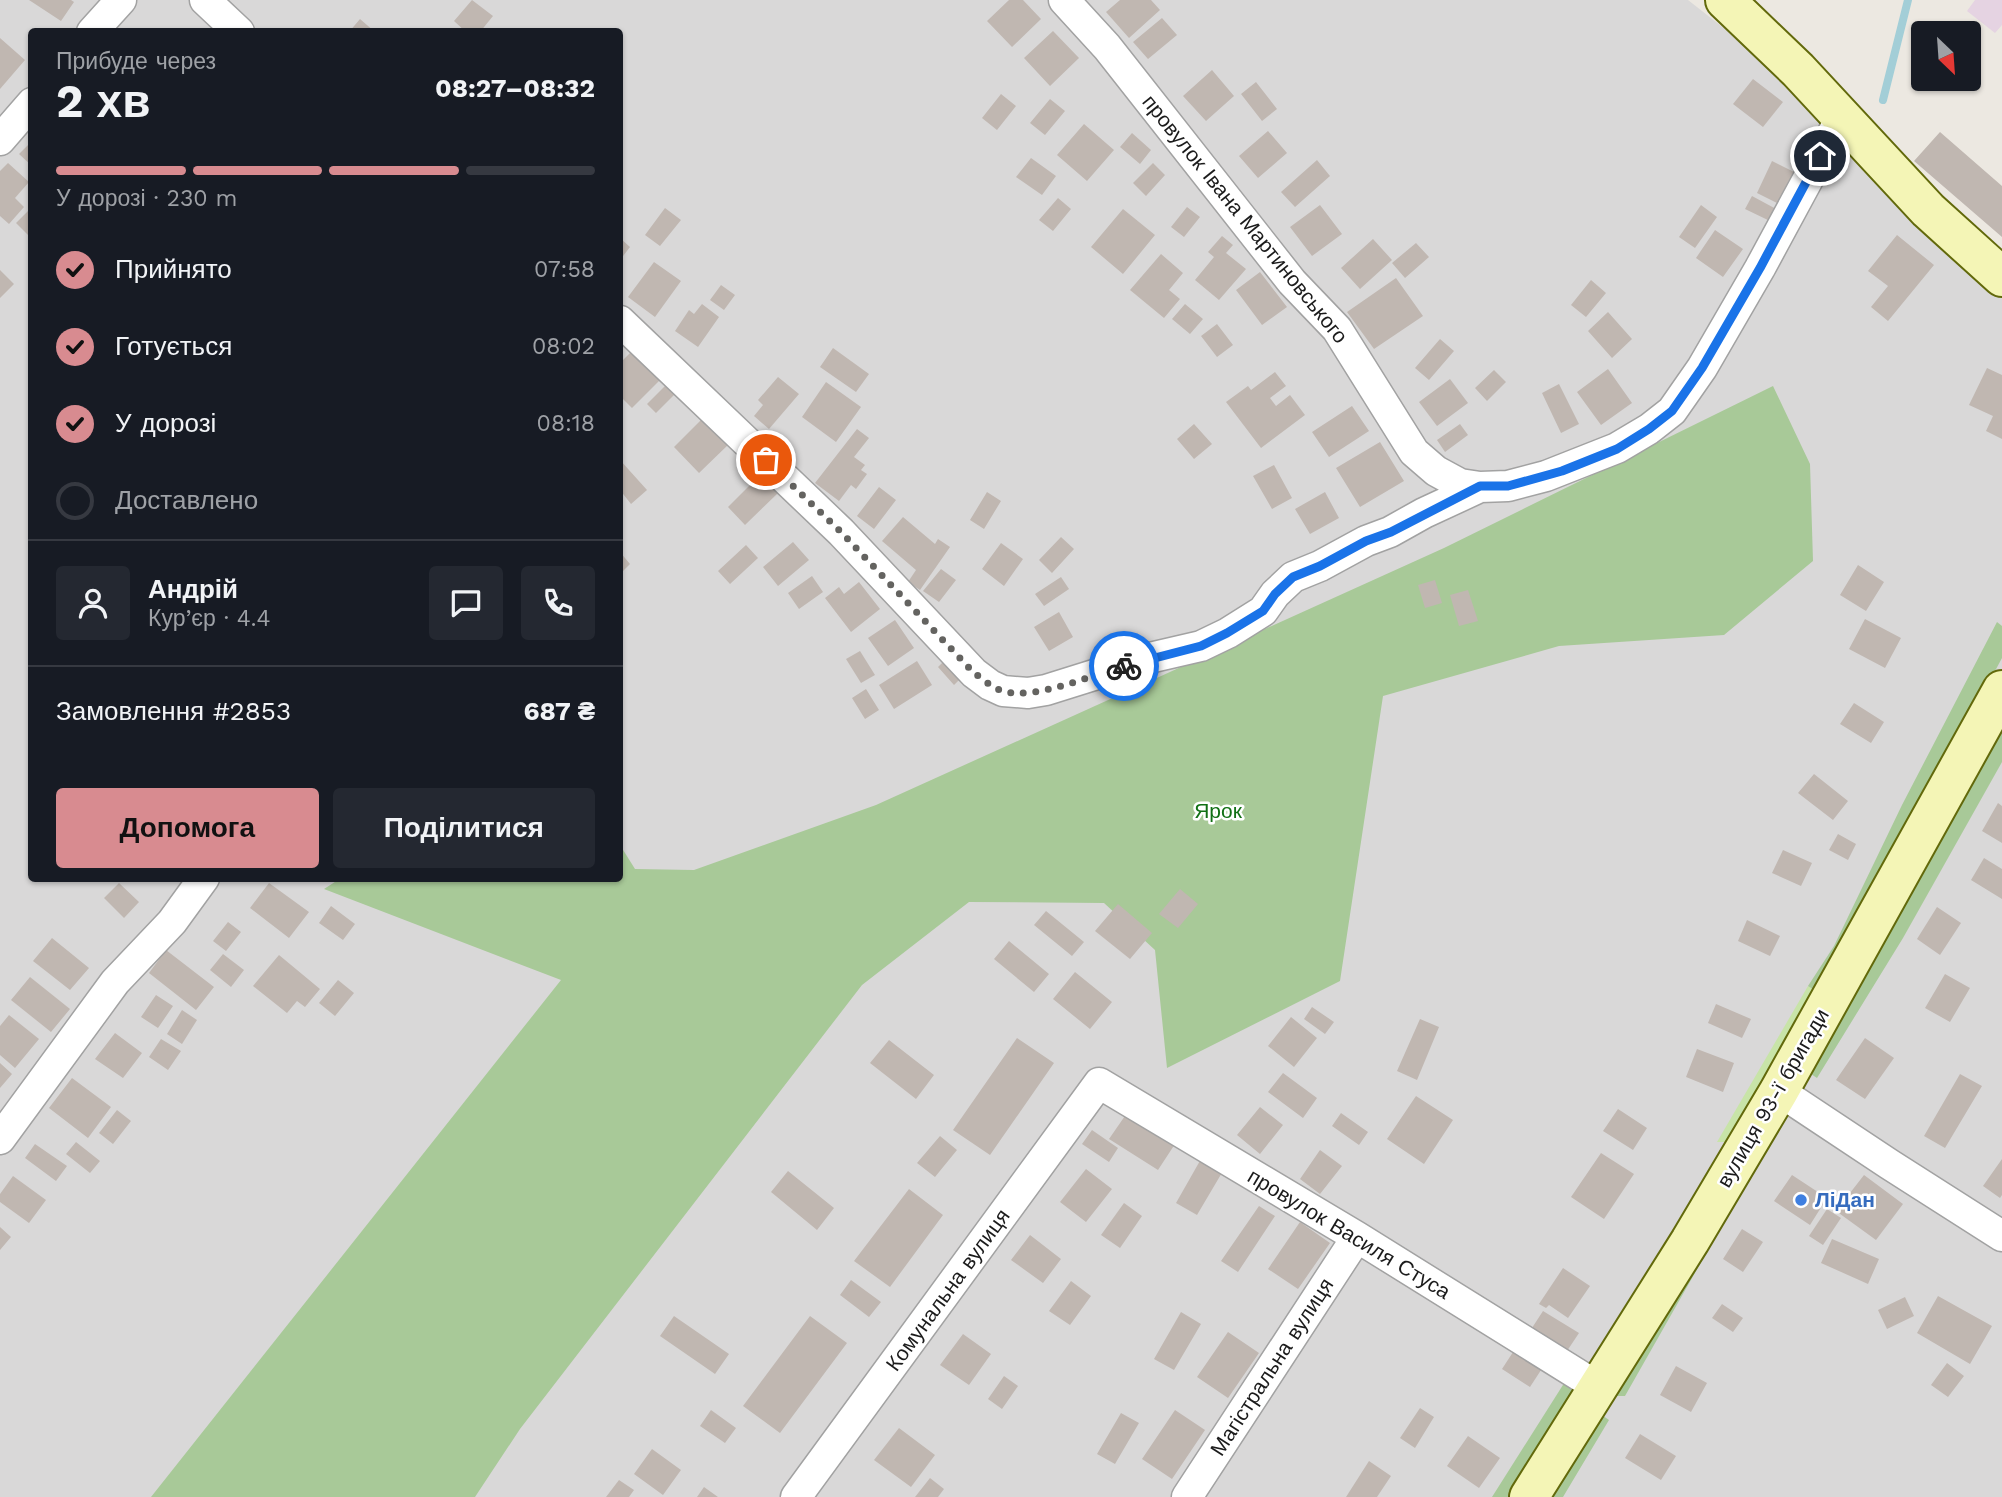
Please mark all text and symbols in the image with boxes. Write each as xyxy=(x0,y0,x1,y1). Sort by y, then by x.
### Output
north arrow xyxy=(1911,21,1981,91)
map controls xyxy=(1911,21,1981,91)
text: Прибуде через xyxy=(56,48,216,75)
text: 08:27–08:32 xyxy=(435,73,595,103)
text: 2 хв xyxy=(56,74,150,128)
street label: провулок Івана Мартиновського xyxy=(1137,89,1353,348)
pin xyxy=(1790,126,1850,186)
icon: home xyxy=(1801,137,1839,175)
text: У дорозі · 230 m xyxy=(56,185,237,212)
icon: check xyxy=(56,251,94,289)
text: Прийнято xyxy=(115,254,232,284)
text: 07:58 xyxy=(534,256,595,283)
icon: check xyxy=(56,328,94,366)
text: Готується xyxy=(115,331,232,361)
text: 08:02 xyxy=(532,333,595,360)
icon: check xyxy=(56,405,94,443)
text: У дорозі xyxy=(115,408,216,438)
text: 08:18 xyxy=(537,410,595,437)
pin xyxy=(736,430,796,490)
icon: bag xyxy=(747,441,785,479)
text: Доставлено xyxy=(115,485,258,515)
button: person xyxy=(56,566,130,640)
button: chat xyxy=(429,566,503,640)
button: phone xyxy=(521,566,595,640)
text: Андрій xyxy=(148,574,238,604)
text: Кур’єр · 4.4 xyxy=(148,605,270,632)
courier xyxy=(1089,631,1159,701)
icon: bike xyxy=(1105,647,1143,685)
text: Замовлення #2853 xyxy=(56,696,291,726)
text: 687 ₴ xyxy=(524,696,595,726)
button: Допомога xyxy=(56,788,319,868)
button: Поділитися xyxy=(333,788,595,868)
park label: Ярок xyxy=(1194,798,1243,823)
street label: вулиця 93-ї бригади xyxy=(1711,1004,1834,1191)
street label: провулок Василя Стуса xyxy=(1243,1163,1455,1304)
place label: ЛіДан xyxy=(1815,1187,1875,1212)
marker: ЛіДан xyxy=(1793,1192,1809,1208)
street label: Комунальна вулиця xyxy=(880,1204,1015,1376)
street label: Магістральна вулиця xyxy=(1205,1273,1338,1460)

